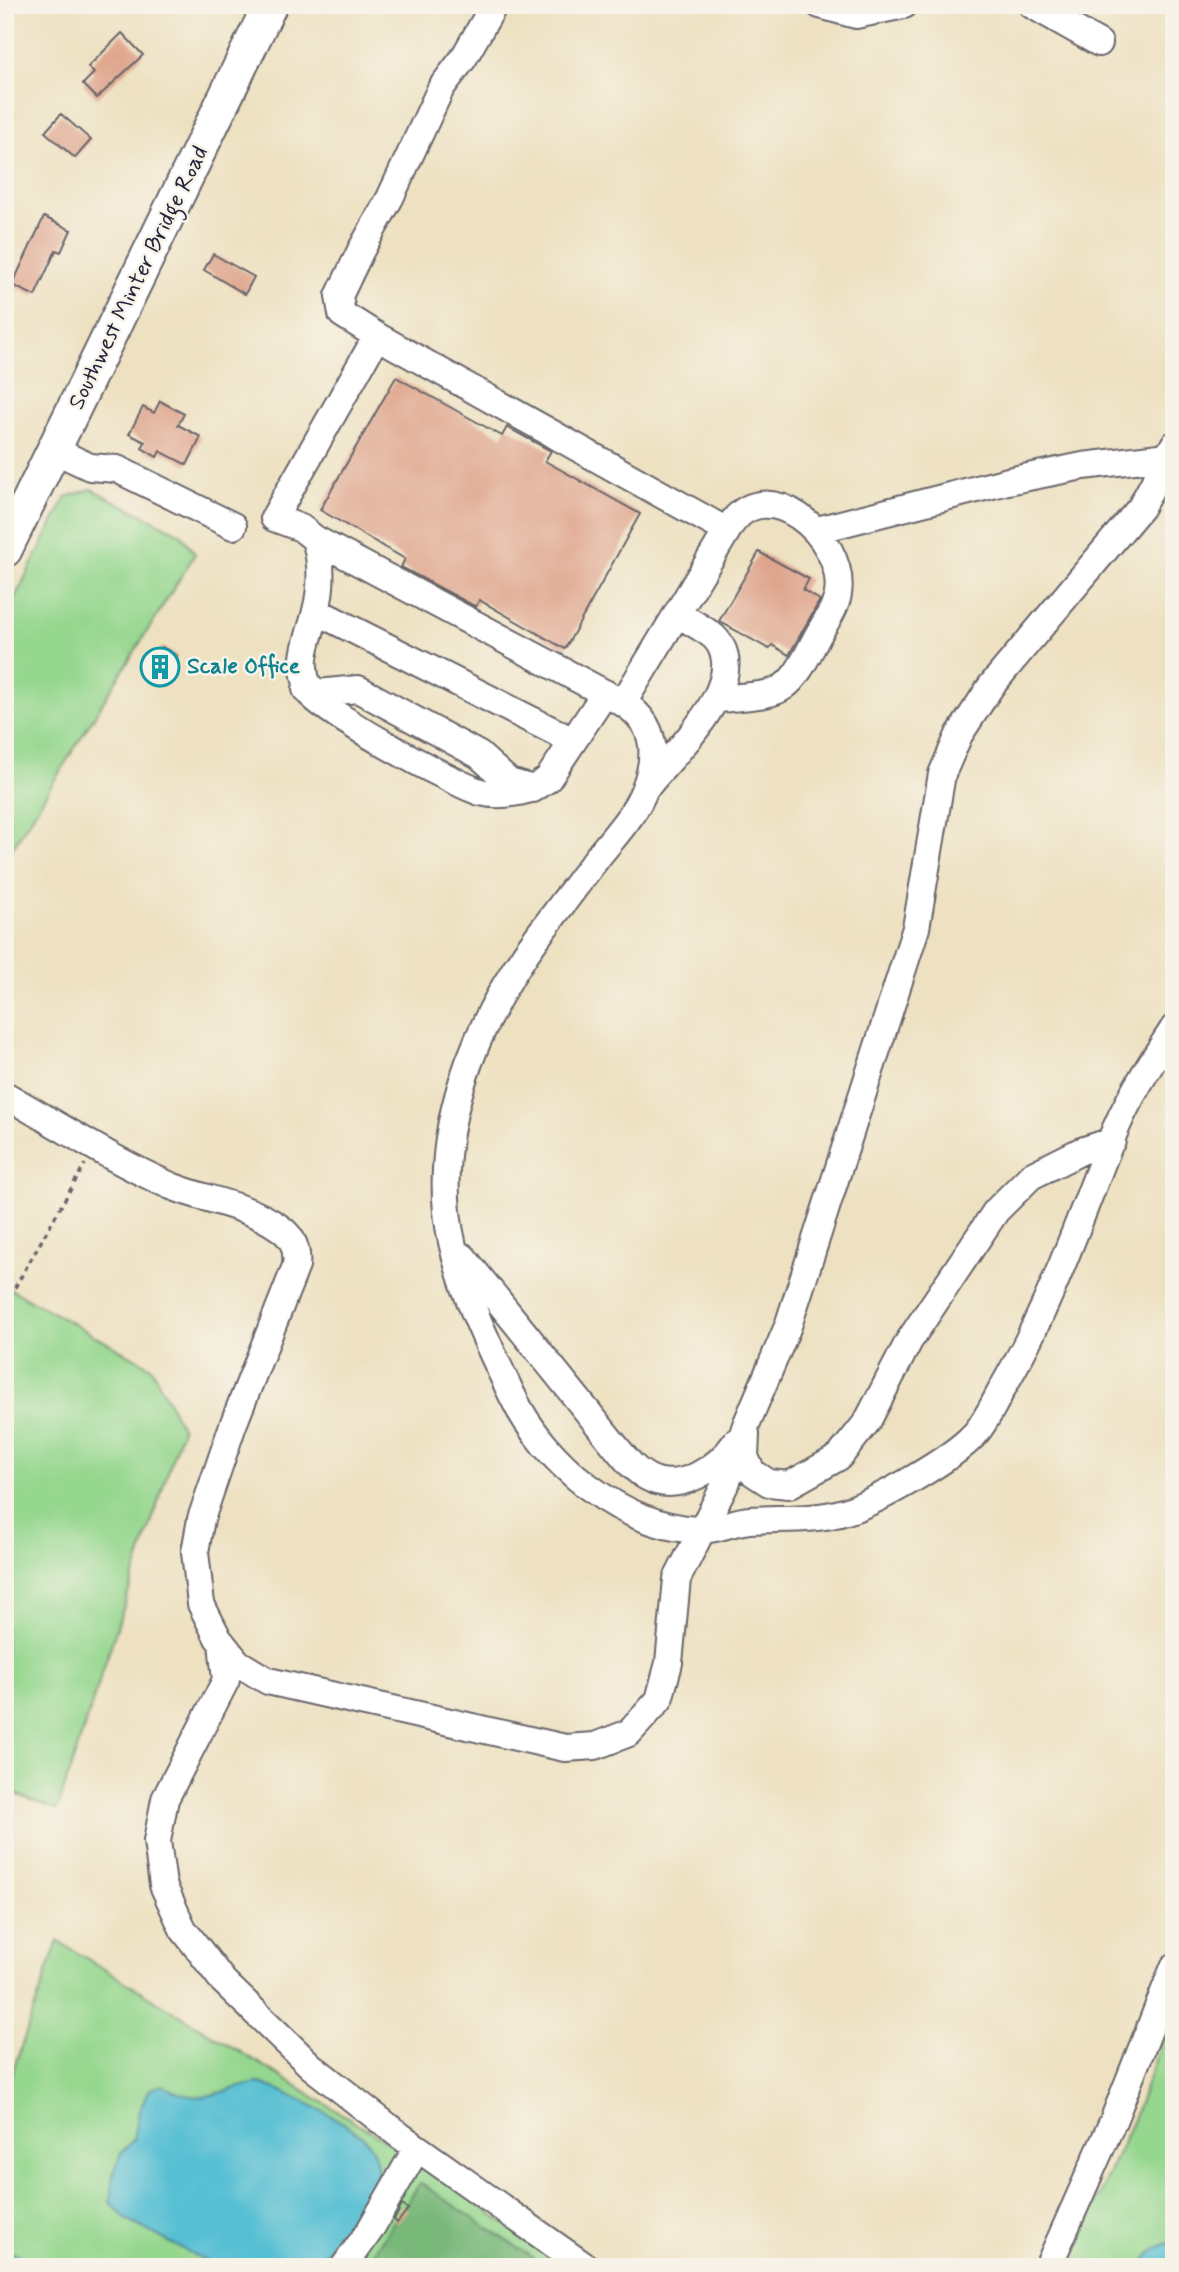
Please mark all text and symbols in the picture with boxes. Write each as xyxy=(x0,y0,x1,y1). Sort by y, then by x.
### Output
street label: Southwest Minter Bridge Road xyxy=(62,141,218,416)
building icon: Scale Office xyxy=(139,646,181,688)
place label: Scale Office xyxy=(187,652,301,682)

